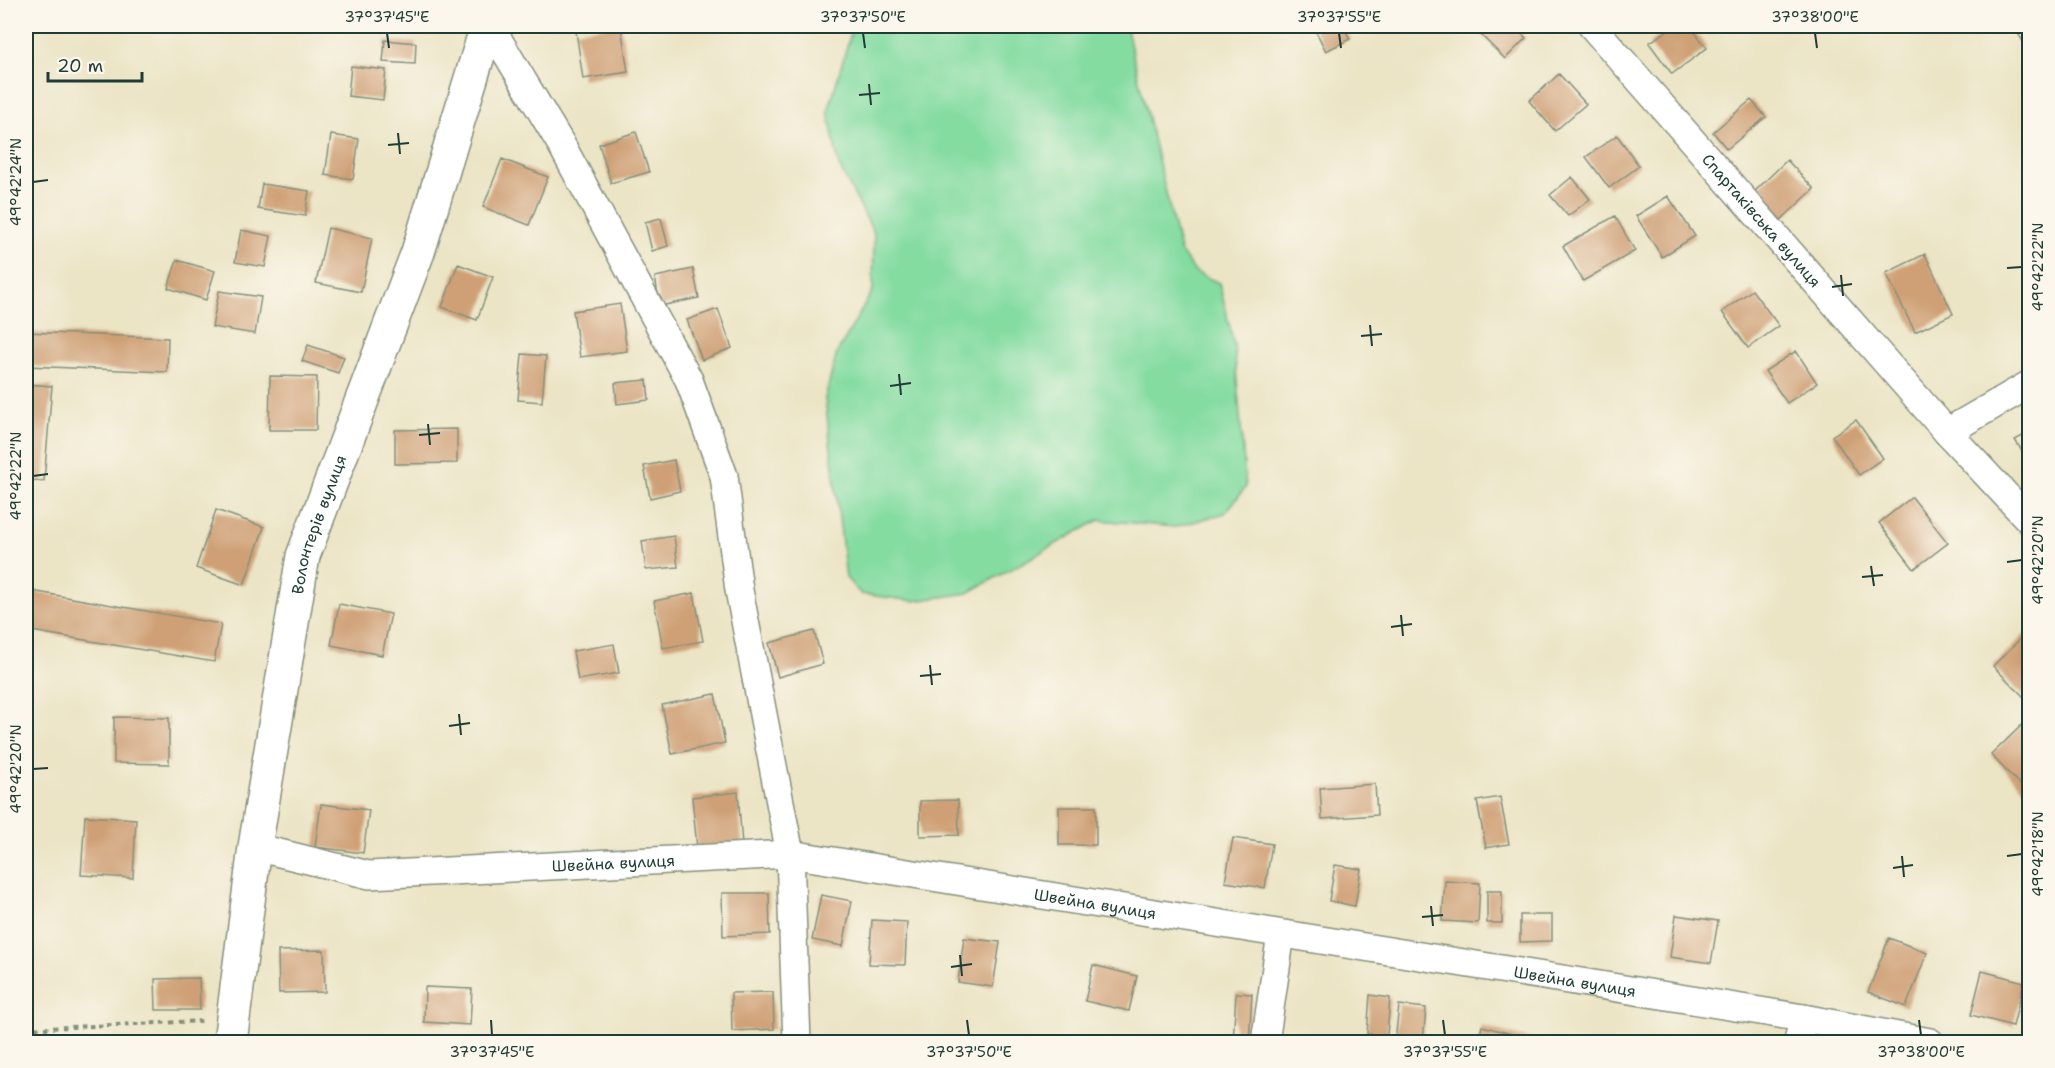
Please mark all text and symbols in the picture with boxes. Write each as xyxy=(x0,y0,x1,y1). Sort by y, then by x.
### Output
text: 37°37'45"E xyxy=(345,7,429,27)
text: 37°37'50"E xyxy=(820,7,906,27)
text: 37°37'55"E xyxy=(1297,7,1381,27)
text: 37°38'00"E xyxy=(1771,7,1859,27)
scale bar xyxy=(48,45,142,83)
text: 20 m xyxy=(57,54,103,78)
text: 49°42'24"N xyxy=(6,138,26,226)
street label: Спартаківська вулиця xyxy=(1697,149,1826,292)
text: 49°42'22"N xyxy=(2028,223,2048,311)
text: 49°42'22"N xyxy=(6,432,26,520)
street label: Волонтерів вулиця xyxy=(287,452,351,596)
text: 49°42'20"N xyxy=(2028,515,2048,605)
text: 49°42'20"N xyxy=(6,724,26,814)
text: 49°42'18"N xyxy=(2028,811,2048,897)
street label: Швейна вулиця xyxy=(551,850,676,877)
street label: Швейна вулиця xyxy=(1032,884,1158,924)
street label: Швейна вулиця xyxy=(1512,961,1637,1002)
text: 37°37'45"E xyxy=(450,1042,534,1062)
text: 37°37'50"E xyxy=(926,1042,1012,1062)
text: 37°37'55"E xyxy=(1403,1042,1487,1062)
text: 37°38'00"E xyxy=(1877,1042,1965,1062)

